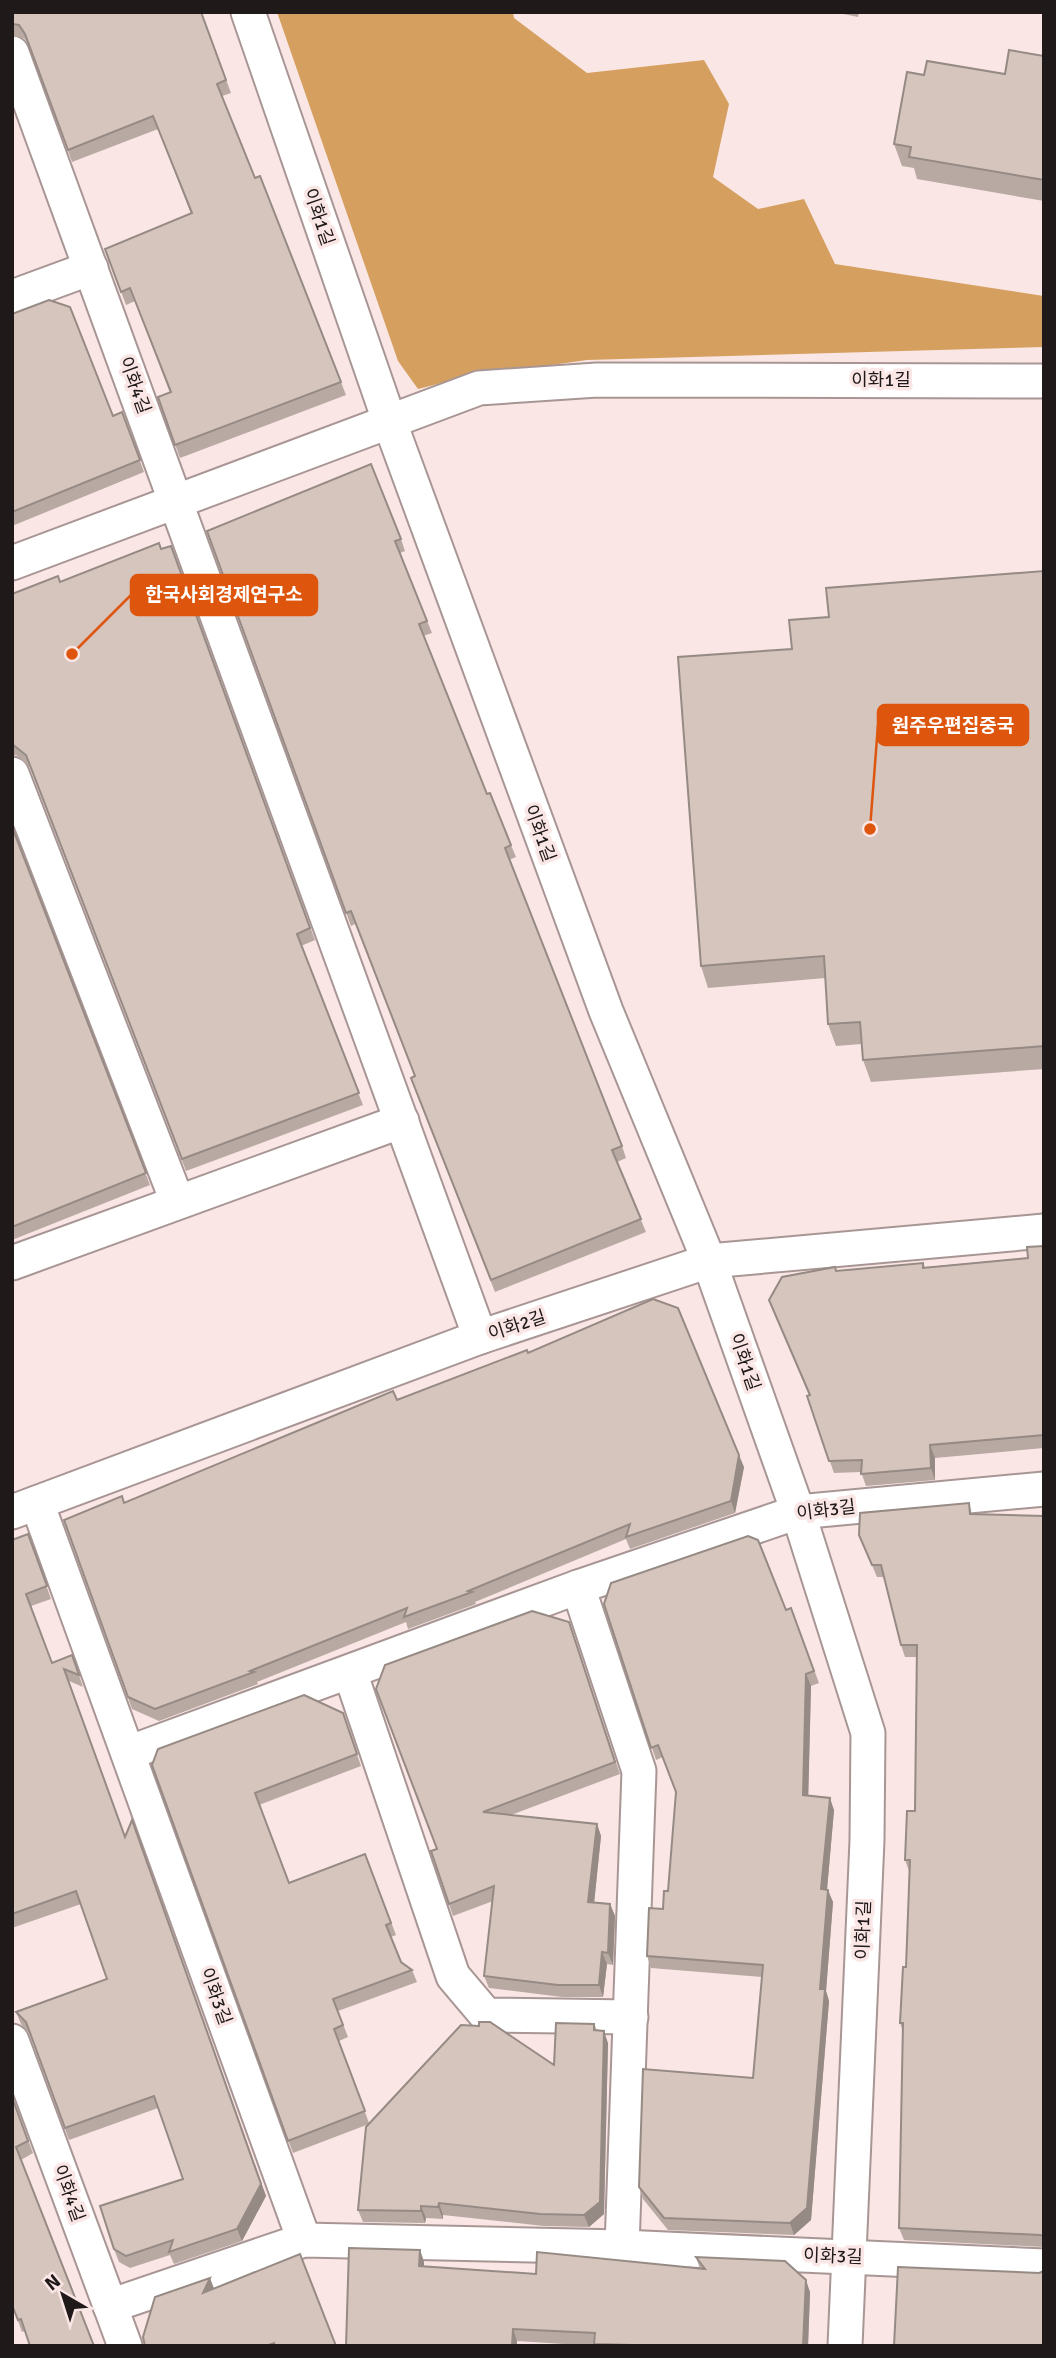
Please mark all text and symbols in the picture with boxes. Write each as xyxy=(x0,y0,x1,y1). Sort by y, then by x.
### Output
street label: 이화1길 xyxy=(299,185,339,249)
street label: 이화4길 xyxy=(115,353,155,417)
street label: 이화1길 xyxy=(851,369,911,391)
callout: 한국사회경제연구소 xyxy=(131,575,317,615)
text: 한국사회경제연구소 xyxy=(145,583,303,607)
callout: 원주우편집중국 xyxy=(878,705,1028,745)
text: 원주우편집중국 xyxy=(892,714,1014,738)
street label: 이화1길 xyxy=(520,801,560,865)
street label: 이화2길 xyxy=(485,1305,549,1345)
street label: 이화1길 xyxy=(725,1330,765,1394)
street label: 이화3길 xyxy=(795,1495,857,1525)
street label: 이화1길 xyxy=(851,1900,875,1960)
street label: 이화3길 xyxy=(196,1964,236,2028)
street label: 이화4길 xyxy=(49,2161,89,2225)
street label: 이화3길 xyxy=(803,2244,863,2268)
north arrow xyxy=(28,2260,98,2330)
text: N xyxy=(40,2269,66,2296)

